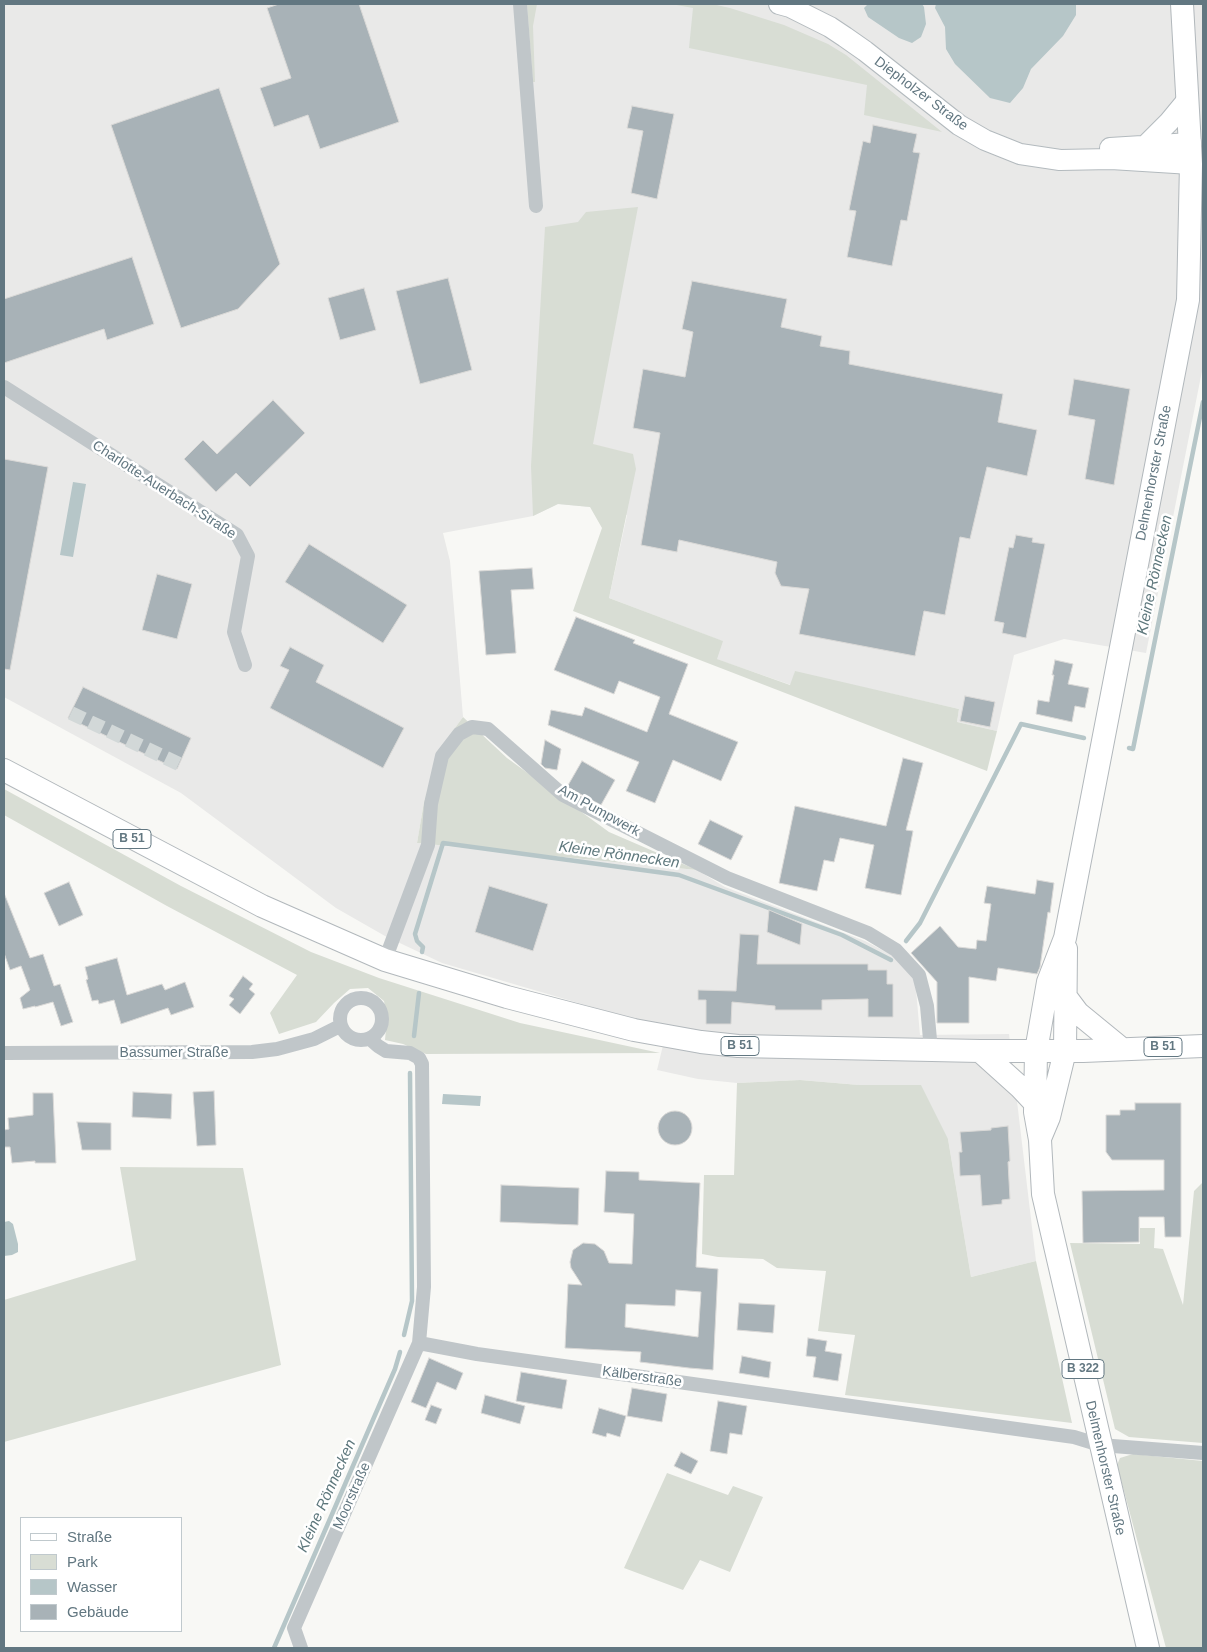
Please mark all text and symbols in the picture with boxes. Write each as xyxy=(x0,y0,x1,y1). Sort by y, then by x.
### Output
street label: Diepholzer Straße xyxy=(871,53,971,135)
street label: Delmenhorster Straße xyxy=(1133,404,1175,542)
street label: Charlotte-Auerbach-Straße xyxy=(89,437,239,543)
water label: Kleine Rönnecken xyxy=(1134,514,1176,636)
street label: Am Pumpwerk xyxy=(555,782,643,840)
road number: B 51 xyxy=(113,830,151,849)
water label: Kleine Rönnecken xyxy=(557,838,681,872)
road number: B 51 xyxy=(721,1036,759,1056)
road number: B 51 xyxy=(1144,1038,1182,1056)
street label: Bassumer Straße xyxy=(120,1045,228,1061)
road number: B 322 xyxy=(1062,1360,1104,1378)
street label: Kälberstraße xyxy=(601,1363,683,1391)
street label: Delmenhorster Straße xyxy=(1081,1399,1129,1537)
water label: Kleine Rönnecken xyxy=(294,1437,360,1555)
street label: Moorstraße xyxy=(330,1460,374,1532)
legend xyxy=(20,1517,182,1632)
text: Straße xyxy=(67,1528,112,1545)
text: Park xyxy=(67,1553,98,1570)
text: Wasser xyxy=(67,1578,117,1595)
text: Gebäude xyxy=(67,1603,129,1620)

